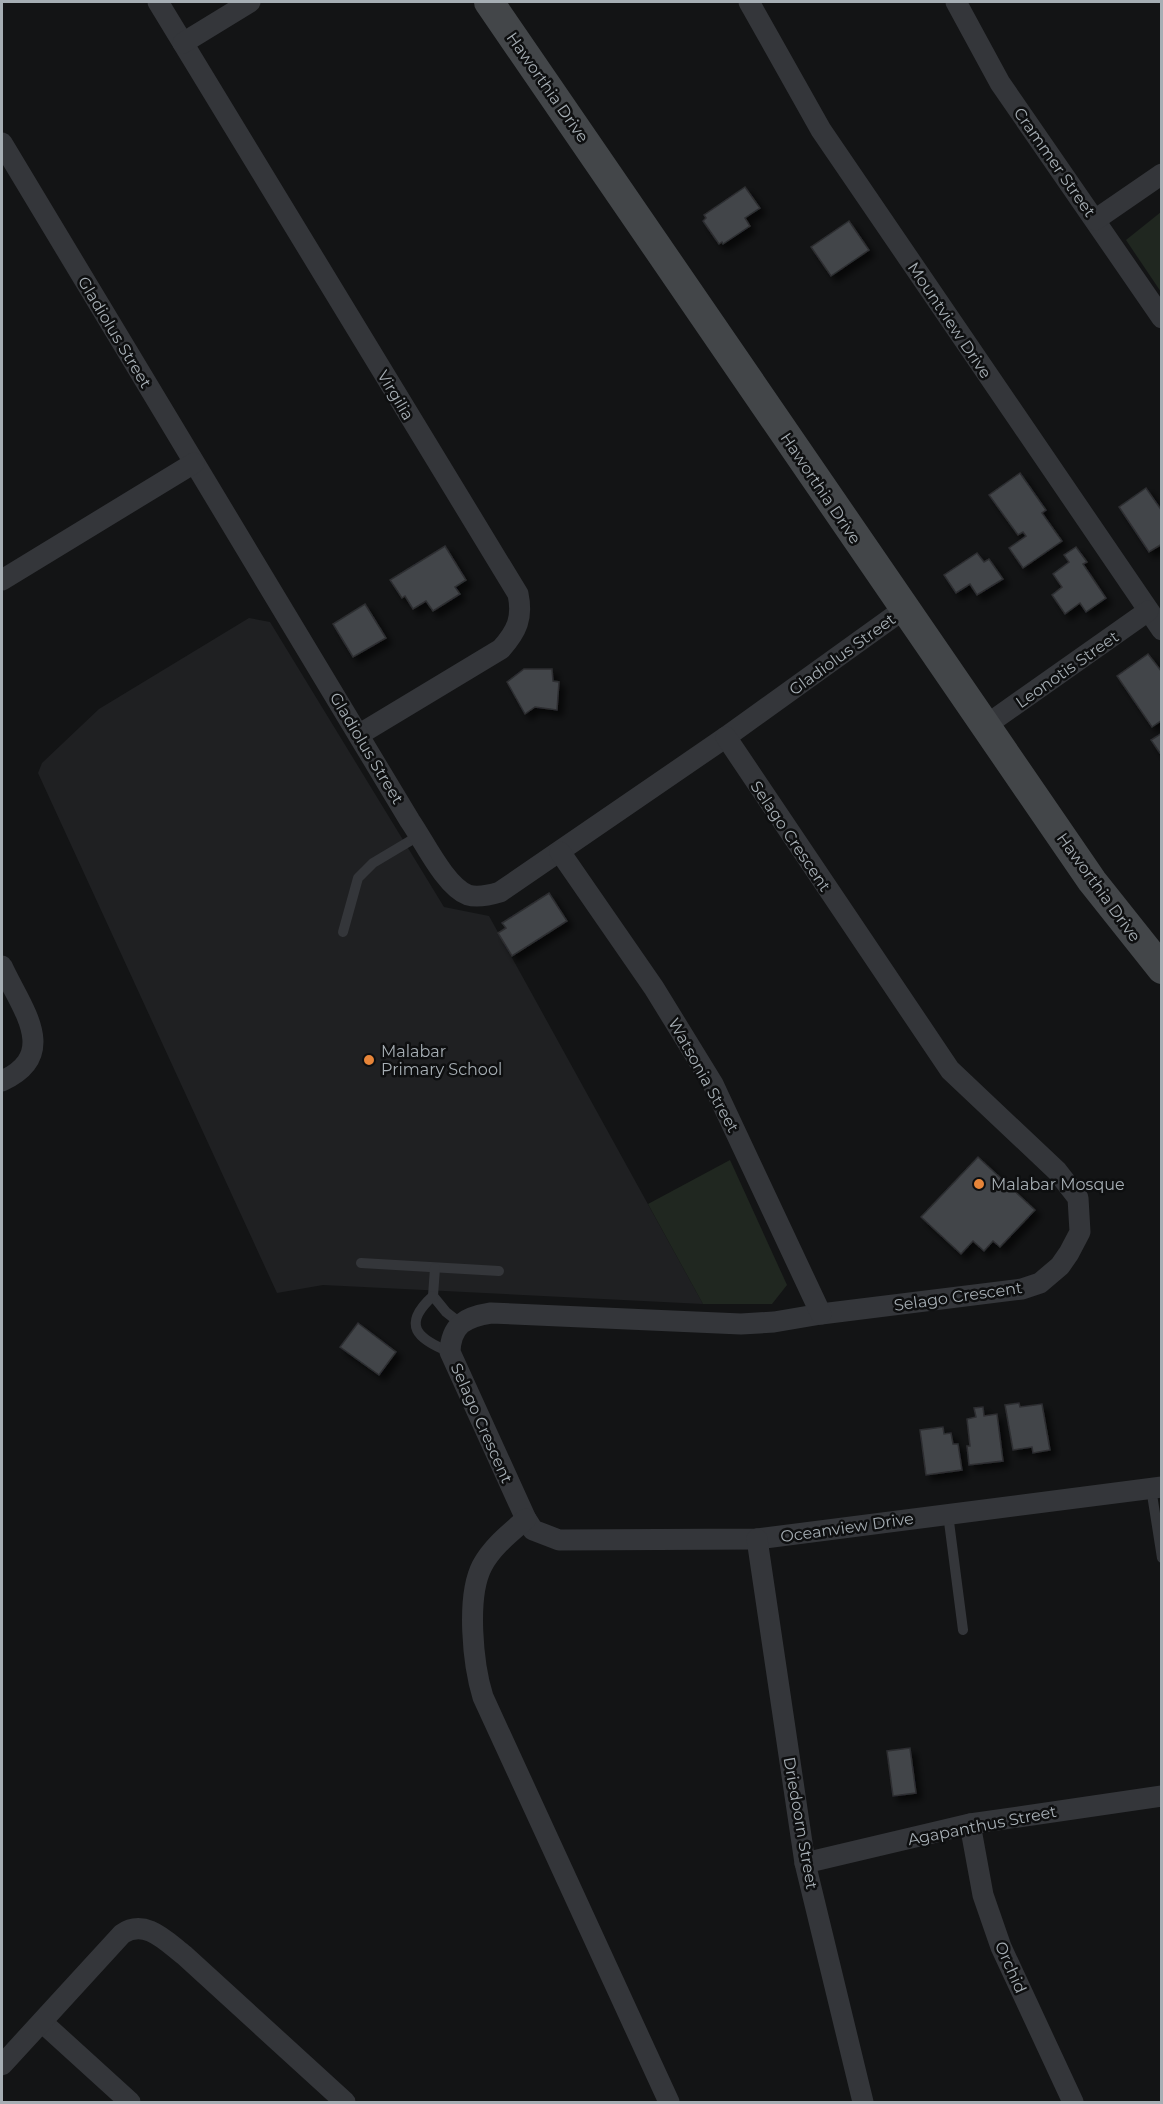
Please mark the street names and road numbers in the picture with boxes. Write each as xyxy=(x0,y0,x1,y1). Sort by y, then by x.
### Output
street label: Haworthia Drive xyxy=(503,29,593,146)
street label: Crammer Street xyxy=(1010,104,1100,221)
street label: Mountview Drive xyxy=(904,259,995,382)
street label: Gladiolus Street xyxy=(74,273,156,392)
street label: Virgilia xyxy=(373,367,418,424)
street label: Haworthia Drive xyxy=(776,429,865,547)
street label: Gladiolus Street xyxy=(785,609,900,699)
street label: Leonotis Street xyxy=(1012,627,1123,712)
street label: Gladiolus Street xyxy=(326,689,408,808)
street label: Selago Crescent xyxy=(747,777,835,896)
street label: Haworthia Drive xyxy=(1053,829,1144,945)
street label: Watsonia Street xyxy=(664,1015,743,1136)
street label: Selago Crescent xyxy=(893,1278,1024,1315)
street label: Selago Crescent xyxy=(447,1360,517,1487)
street label: Oceanview Drive xyxy=(779,1509,915,1546)
street label: Driedoorn Street xyxy=(780,1755,822,1891)
street label: Agapanthus Street xyxy=(906,1802,1059,1849)
street label: Orchid xyxy=(991,1938,1030,1996)

